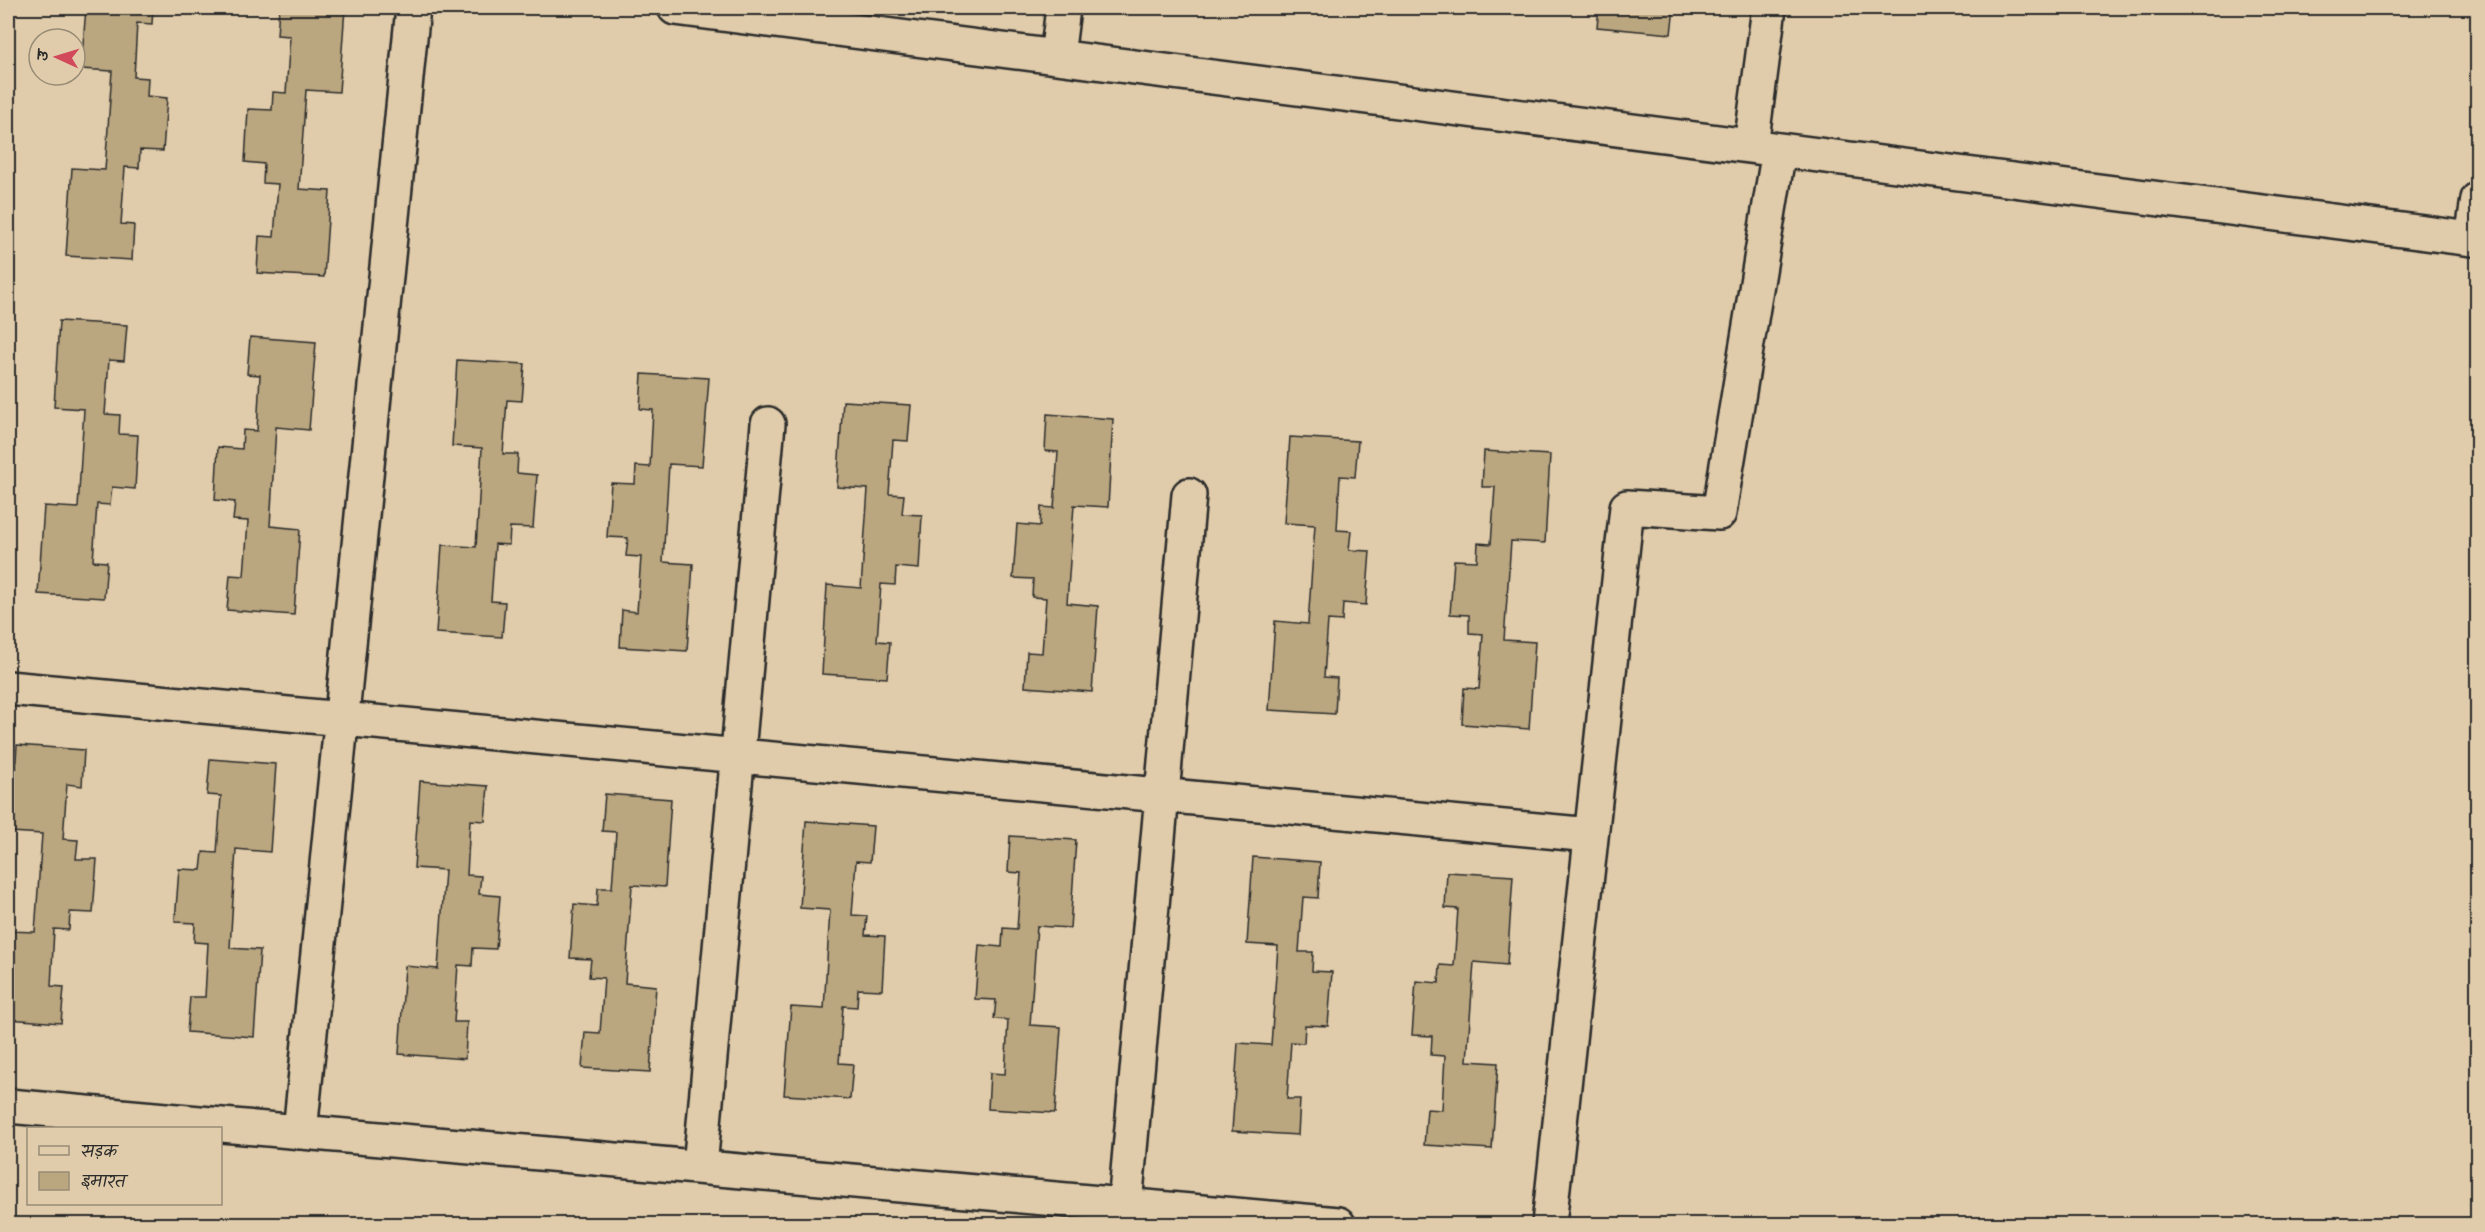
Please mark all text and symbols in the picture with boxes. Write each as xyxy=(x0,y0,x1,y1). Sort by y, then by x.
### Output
north arrow xyxy=(27,27,87,87)
text: उ xyxy=(31,47,57,62)
legend xyxy=(27,1127,222,1205)
text: सड़क xyxy=(81,1138,119,1167)
text: इमारत xyxy=(81,1168,129,1197)

